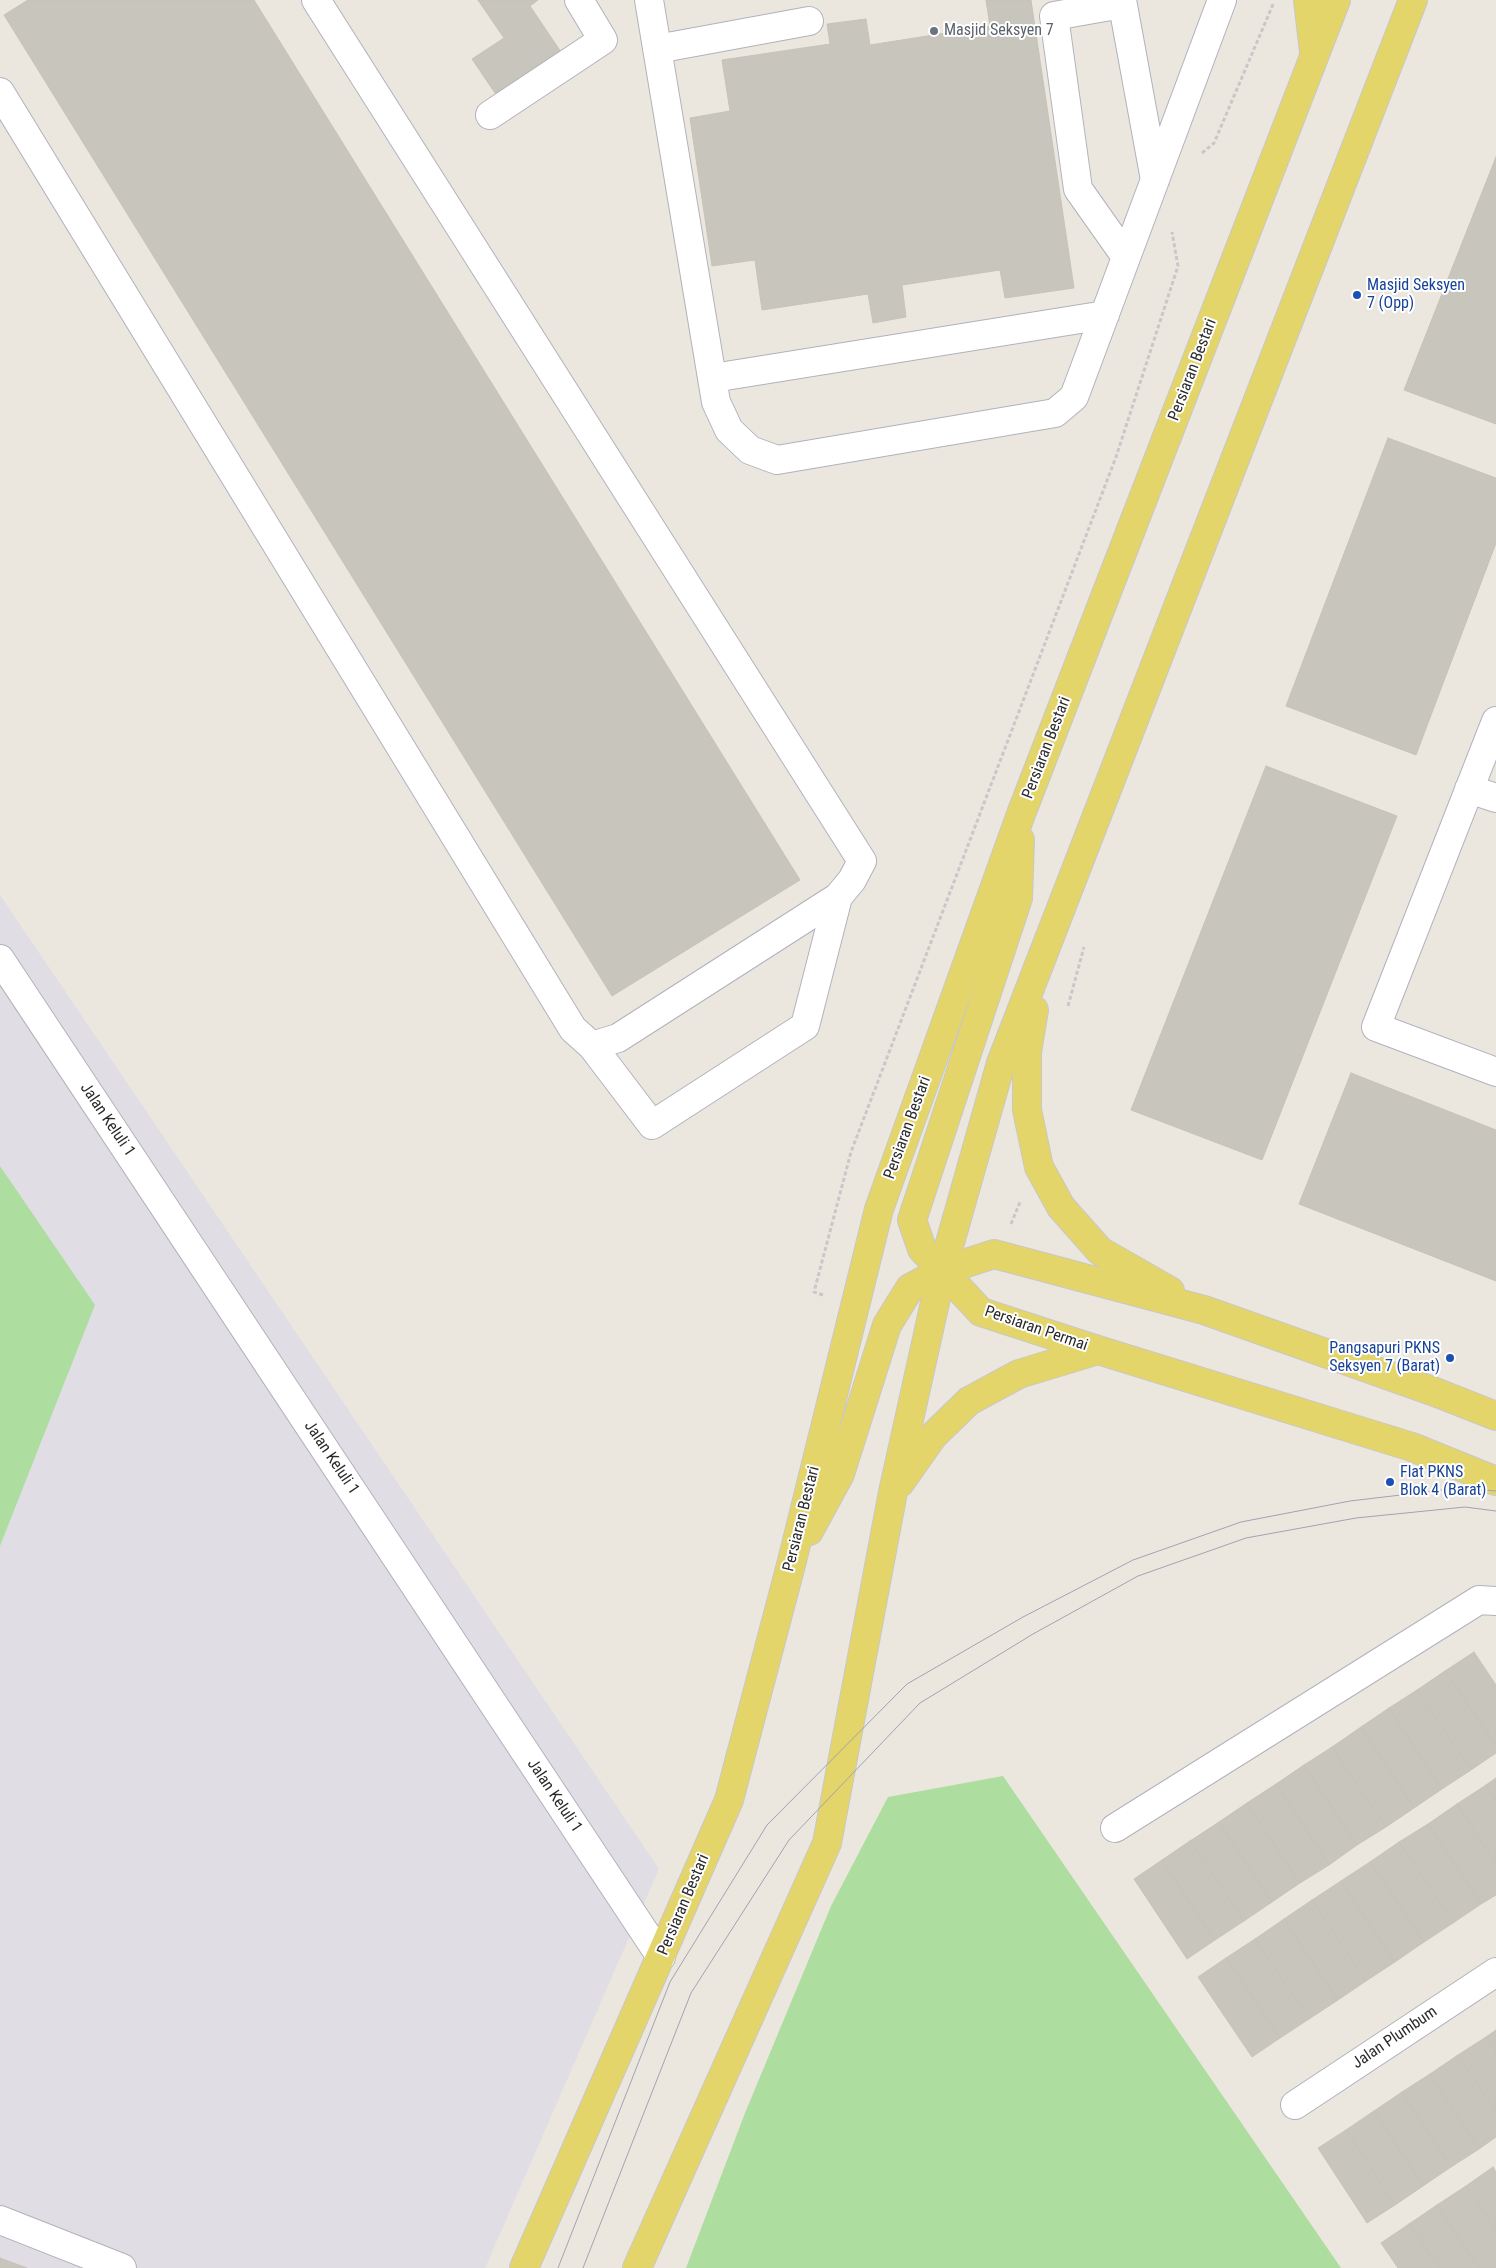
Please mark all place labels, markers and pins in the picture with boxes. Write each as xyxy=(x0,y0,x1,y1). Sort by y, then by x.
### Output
place label: Masjid Seksyen 7 xyxy=(944,21,1054,41)
marker: Masjid Seksyen 7 xyxy=(928,25,940,37)
place label: Masjid Seksyen 7 (Opp) xyxy=(1367,276,1465,314)
marker: Masjid Seksyen 7 (Opp) xyxy=(1351,289,1363,301)
place label: Pangsapuri PKNS Seksyen 7 (Barat) xyxy=(1329,1339,1440,1377)
marker: Pangsapuri PKNS Seksyen 7 (Barat) xyxy=(1444,1352,1456,1364)
place label: Flat PKNS Blok 4 (Barat) xyxy=(1400,1463,1486,1501)
marker: Flat PKNS Blok 4 (Barat) xyxy=(1384,1476,1396,1488)

